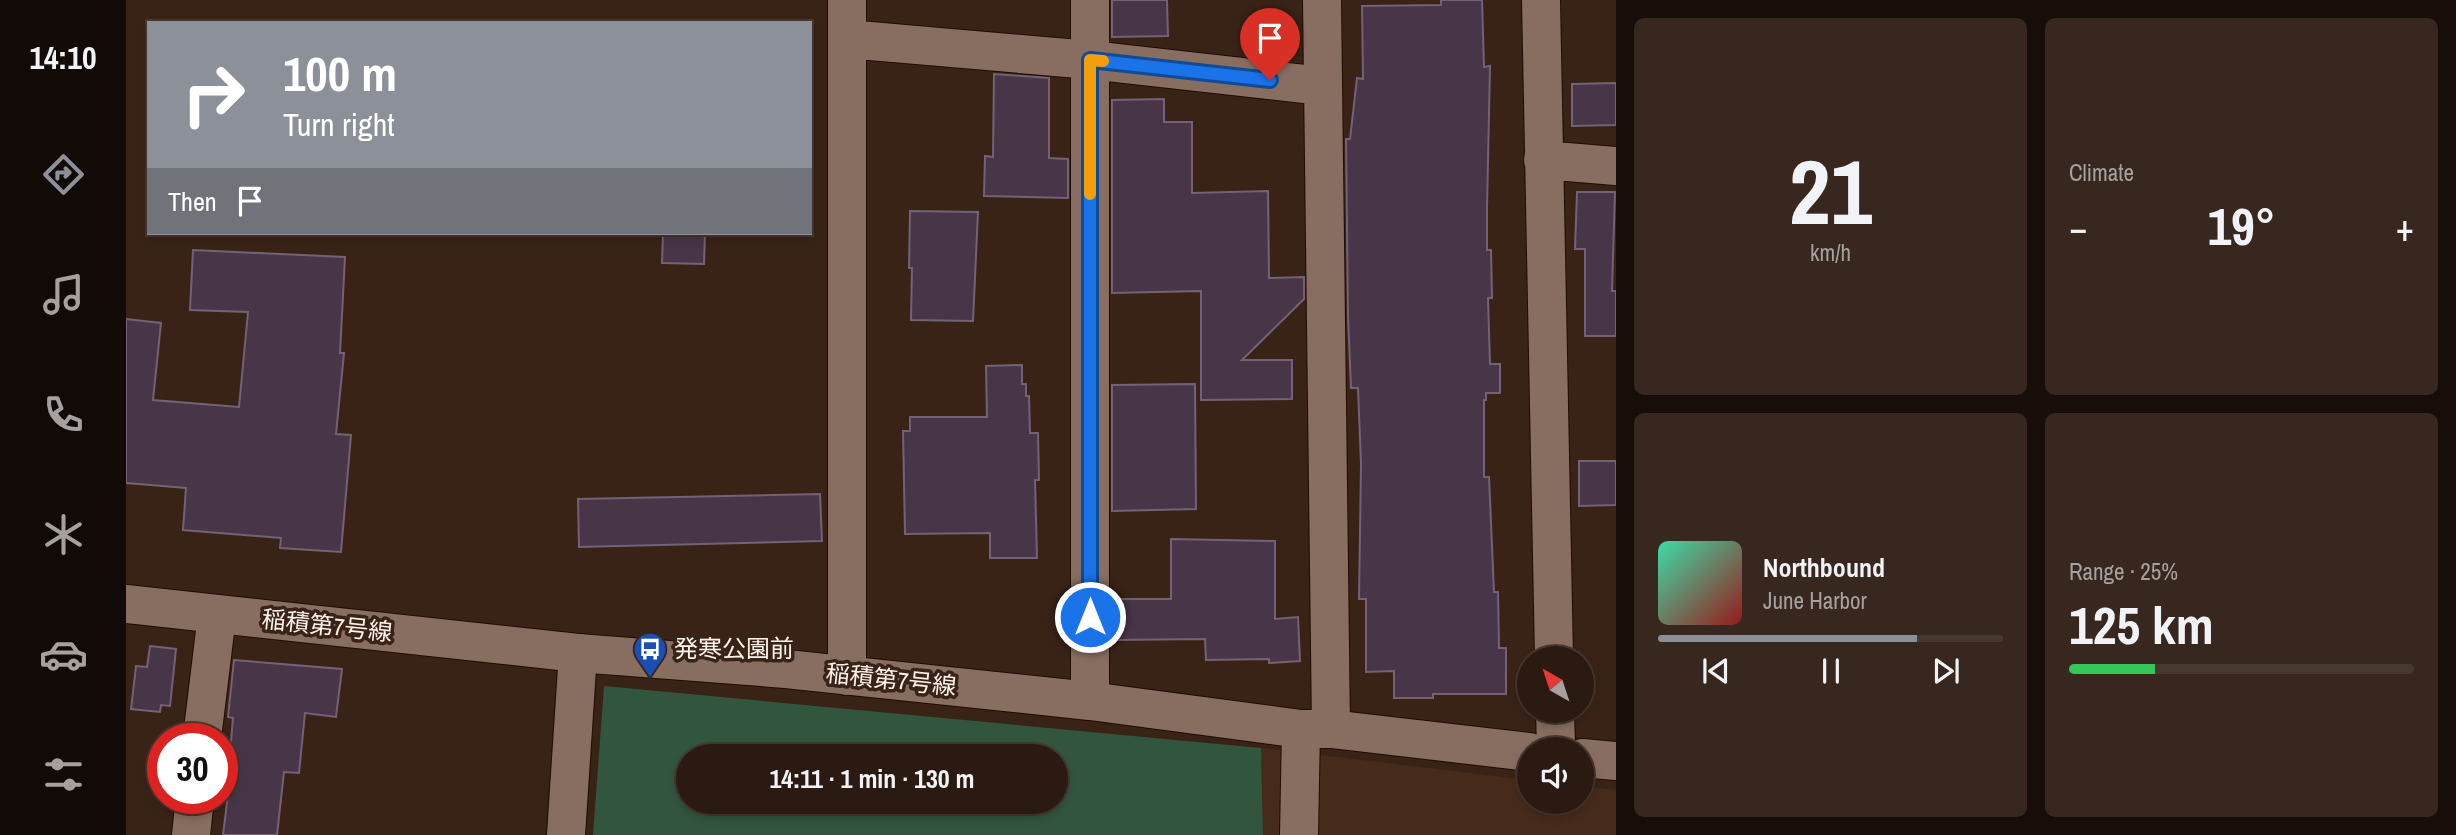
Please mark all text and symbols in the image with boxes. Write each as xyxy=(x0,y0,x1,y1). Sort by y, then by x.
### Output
pin xyxy=(1240,8,1300,80)
icon: arrive xyxy=(1251,19,1289,57)
text: 14:10 xyxy=(29,36,97,79)
text: 100 m xyxy=(283,40,397,106)
icon: right xyxy=(168,49,259,140)
text: Turn right xyxy=(283,103,395,146)
text: 21 xyxy=(1789,130,1872,252)
icon: directions xyxy=(39,150,88,199)
text: Climate xyxy=(2069,157,2134,188)
icon: arrive xyxy=(231,182,269,220)
text: Then xyxy=(168,184,217,219)
text: 19° xyxy=(2207,191,2276,261)
text: − xyxy=(2069,202,2087,253)
text: + xyxy=(2396,202,2414,253)
text: km/h xyxy=(1810,237,1851,268)
icon: music xyxy=(39,270,88,319)
icon: phone xyxy=(39,390,88,439)
icon: climate xyxy=(39,510,88,559)
text: Northbound xyxy=(1763,550,1885,585)
text: Range · 25% xyxy=(2069,556,2178,587)
position arrow xyxy=(1053,580,1127,654)
text: June Harbor xyxy=(1763,585,1867,616)
text: 125 km xyxy=(2069,590,2214,660)
street label: 稲積第7号線 xyxy=(260,602,394,648)
icon: car xyxy=(39,630,88,679)
bus stop icon: 発寒公園前 xyxy=(631,630,669,679)
place label: 発寒公園前 xyxy=(674,632,794,664)
north arrow xyxy=(1517,646,1594,723)
map controls xyxy=(1517,646,1594,814)
icon: previous xyxy=(1697,652,1735,690)
icon: pause xyxy=(1812,652,1850,690)
icon: next xyxy=(1927,652,1965,690)
street label: 稲積第7号線 xyxy=(824,656,958,702)
speed limit sign: 30 xyxy=(147,723,238,814)
button: sound xyxy=(1517,737,1594,814)
icon: filters xyxy=(39,750,88,799)
text: 14:11 · 1 min · 130 m xyxy=(769,761,975,796)

